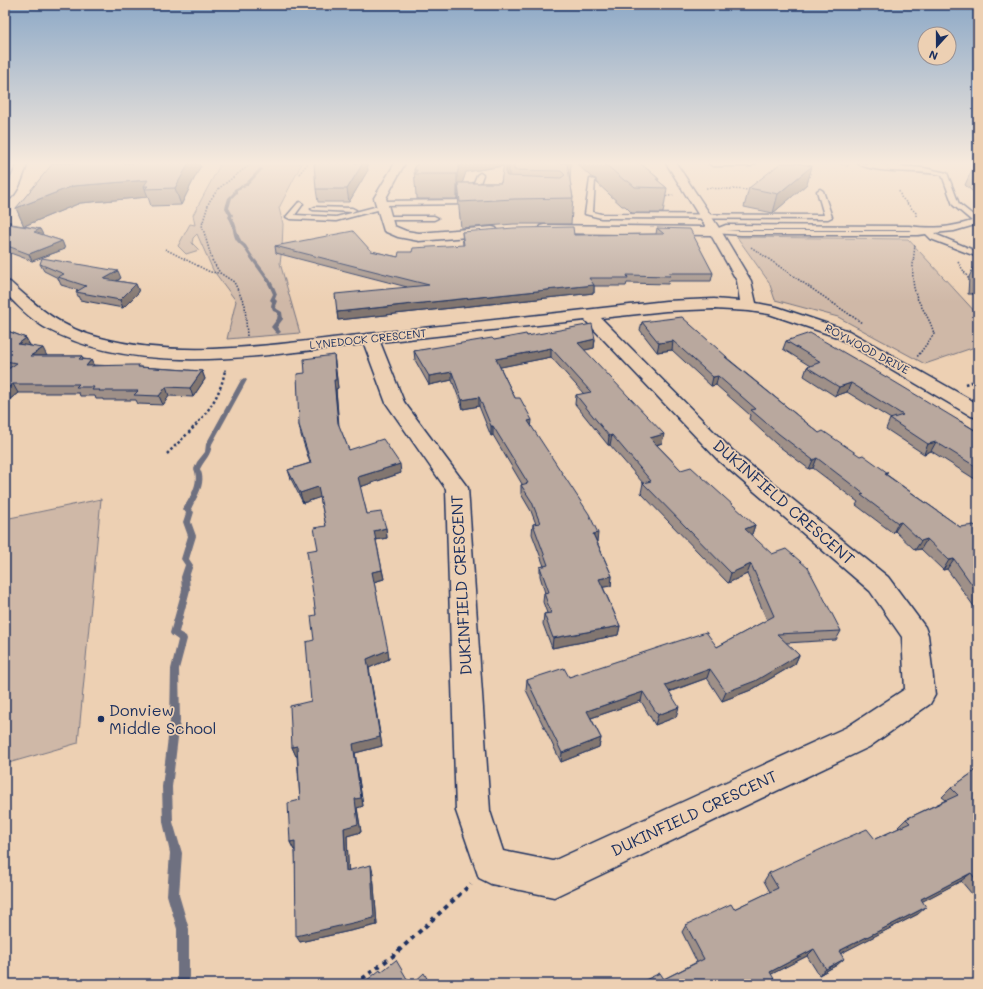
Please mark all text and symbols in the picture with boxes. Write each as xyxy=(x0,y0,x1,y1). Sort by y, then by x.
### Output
north arrow xyxy=(917,26,957,66)
text: N xyxy=(927,47,940,64)
street label: ROYWOOD DRIVE xyxy=(822,320,912,377)
street label: LYNEDOCK CRESCENT xyxy=(309,325,427,352)
street label: DUKINFIELD CRESCENT xyxy=(709,434,860,569)
street label: DUKINFIELD CRESCENT xyxy=(445,494,476,676)
place label: Donview Middle School xyxy=(109,699,216,738)
marker: Donview Middle School xyxy=(96,714,106,724)
street label: DUKINFIELD CRESCENT xyxy=(607,765,780,860)

